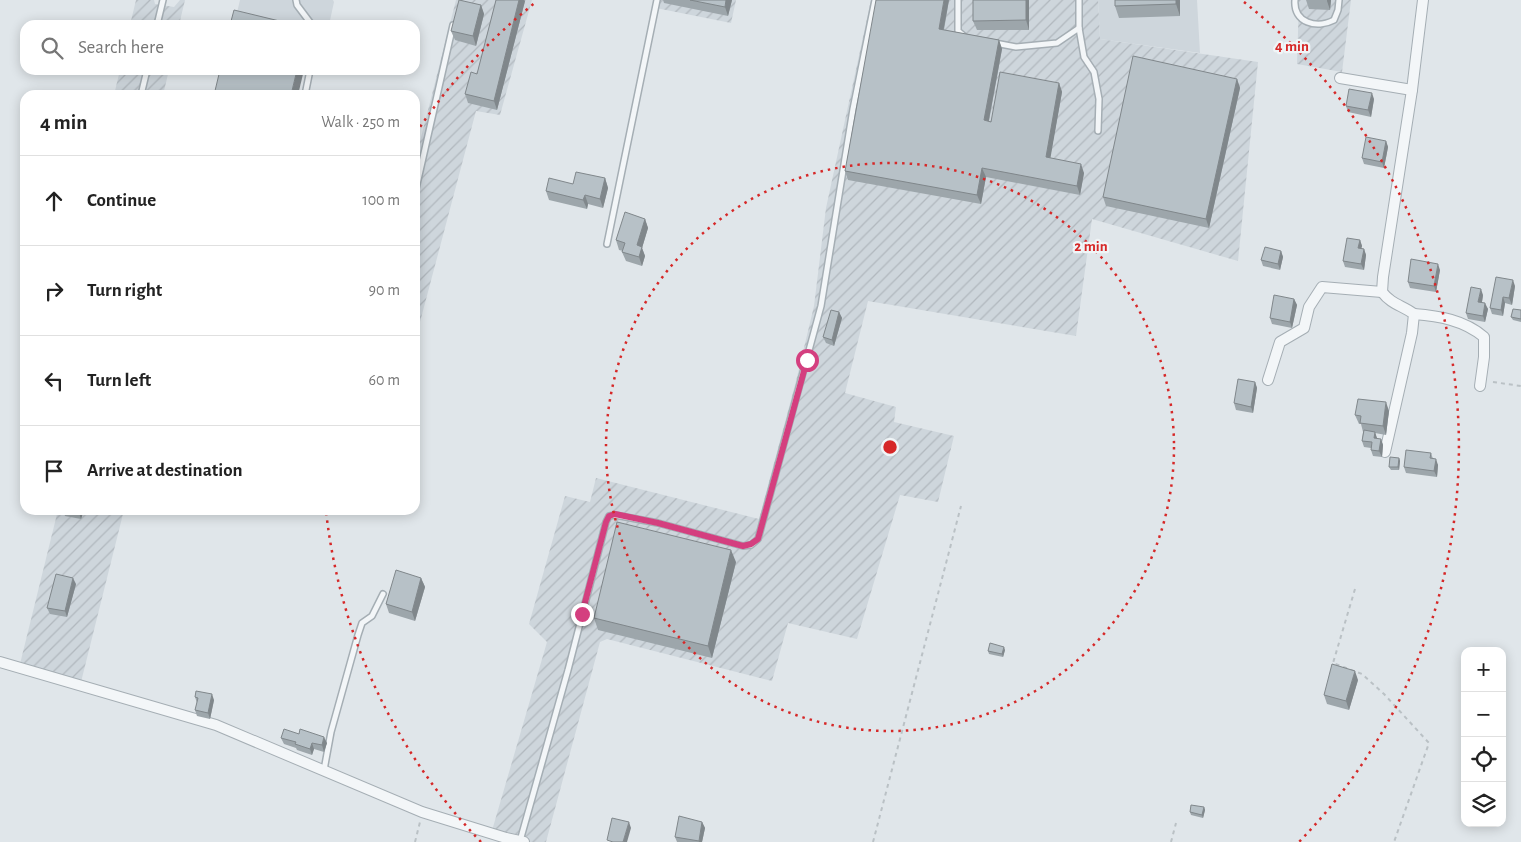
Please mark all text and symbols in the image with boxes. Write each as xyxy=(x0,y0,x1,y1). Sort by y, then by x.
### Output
search box xyxy=(20,20,420,75)
icon: search xyxy=(38,34,66,62)
text: Search here xyxy=(78,38,164,57)
text: 4 min xyxy=(1275,39,1309,54)
text: 4 min xyxy=(40,112,87,133)
text: Walk · 250 m xyxy=(321,114,400,130)
icon: ahead xyxy=(40,187,68,215)
text: Continue xyxy=(87,191,156,210)
text: 100 m xyxy=(362,192,400,208)
text: 2 min xyxy=(1074,239,1108,254)
icon: right xyxy=(40,277,68,305)
text: Turn right xyxy=(87,281,162,300)
text: 90 m xyxy=(369,282,400,298)
route start xyxy=(796,349,819,372)
icon: left xyxy=(40,367,68,395)
text: Turn left xyxy=(87,371,151,390)
text: 60 m xyxy=(369,372,400,388)
centre of rings xyxy=(881,438,899,456)
icon: arrive xyxy=(40,457,68,485)
text: Arrive at destination xyxy=(87,461,243,480)
route end xyxy=(571,603,594,626)
map controls xyxy=(1461,647,1506,827)
button: + xyxy=(1461,647,1506,692)
button: − xyxy=(1461,692,1506,737)
button: locate xyxy=(1461,737,1506,782)
button: layers xyxy=(1461,782,1506,827)

